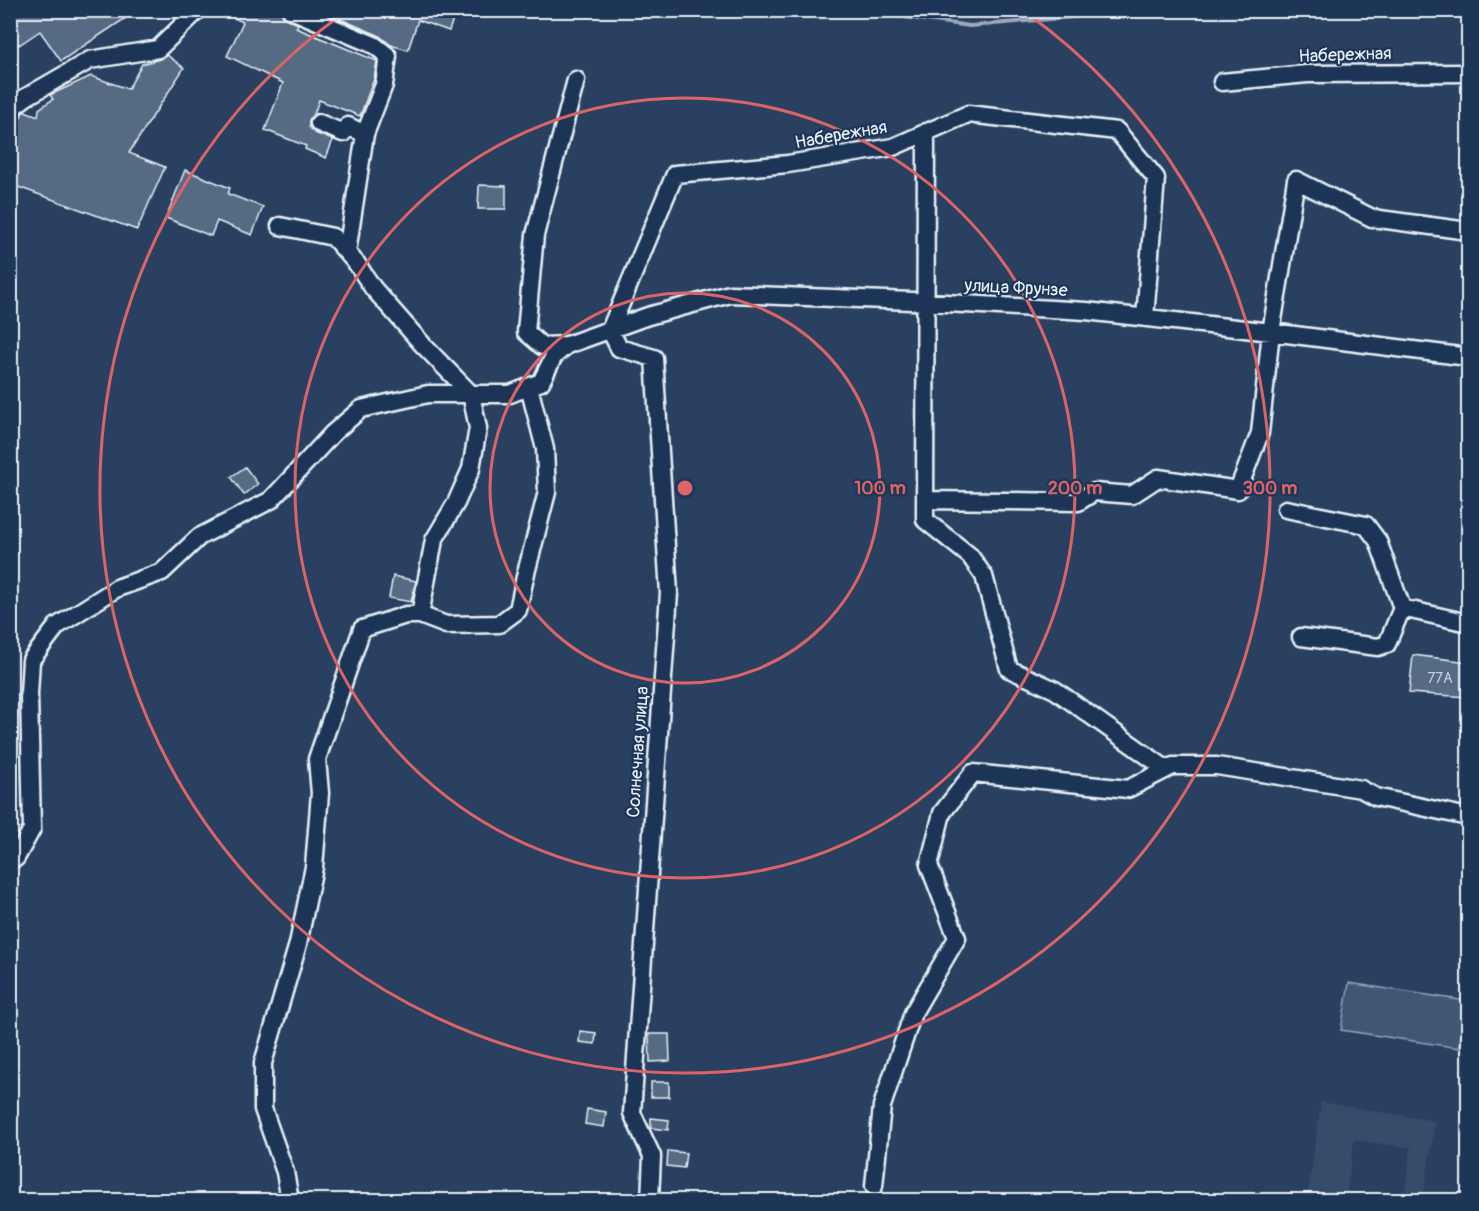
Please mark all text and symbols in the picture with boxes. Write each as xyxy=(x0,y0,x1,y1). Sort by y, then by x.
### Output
street label: Набережная xyxy=(1298,42,1392,68)
street label: Набережная xyxy=(793,116,889,154)
street label: улица Фрунзе xyxy=(963,274,1068,302)
text: 100 m xyxy=(854,477,906,500)
text: 200 m xyxy=(1048,477,1102,500)
text: 300 m xyxy=(1243,477,1297,500)
centre of rings xyxy=(675,478,695,498)
house number: 77А xyxy=(1427,669,1453,688)
street label: Солнечная улица xyxy=(622,685,654,819)

